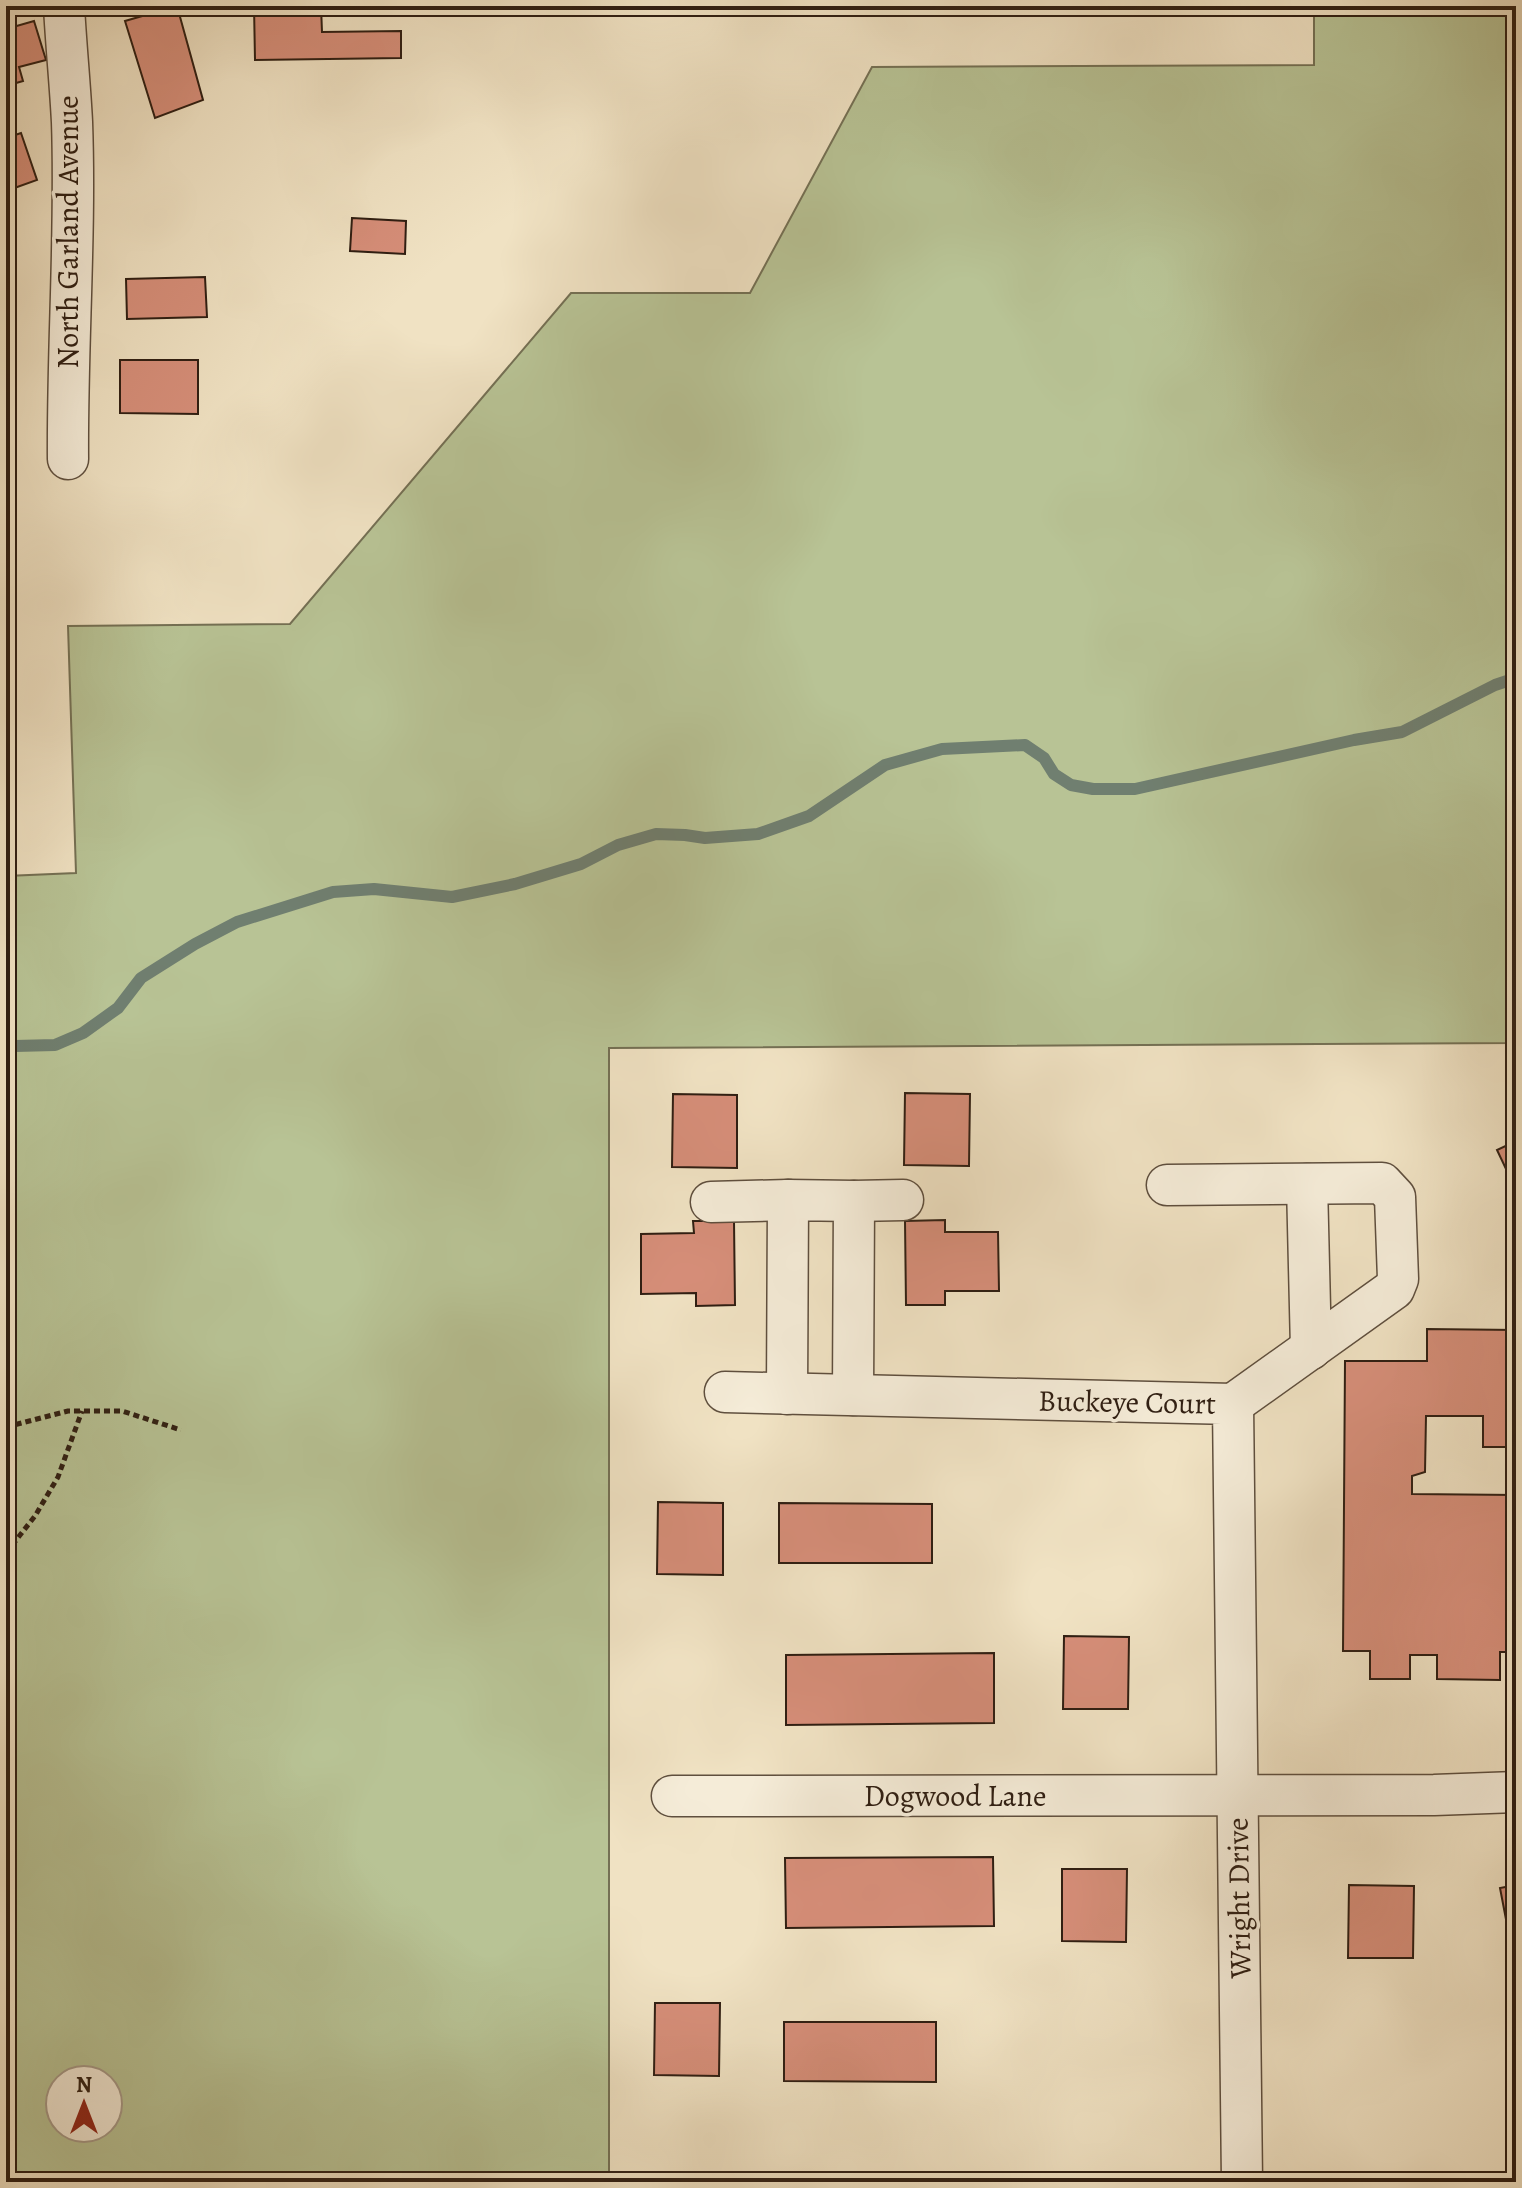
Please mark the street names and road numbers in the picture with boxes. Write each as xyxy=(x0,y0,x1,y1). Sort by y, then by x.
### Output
street label: North Garland Avenue xyxy=(48,95,88,369)
street label: Buckeye Court xyxy=(1038,1380,1216,1424)
street label: Dogwood Lane xyxy=(864,1776,1046,1816)
street label: Wright Drive xyxy=(1218,1817,1260,1980)

